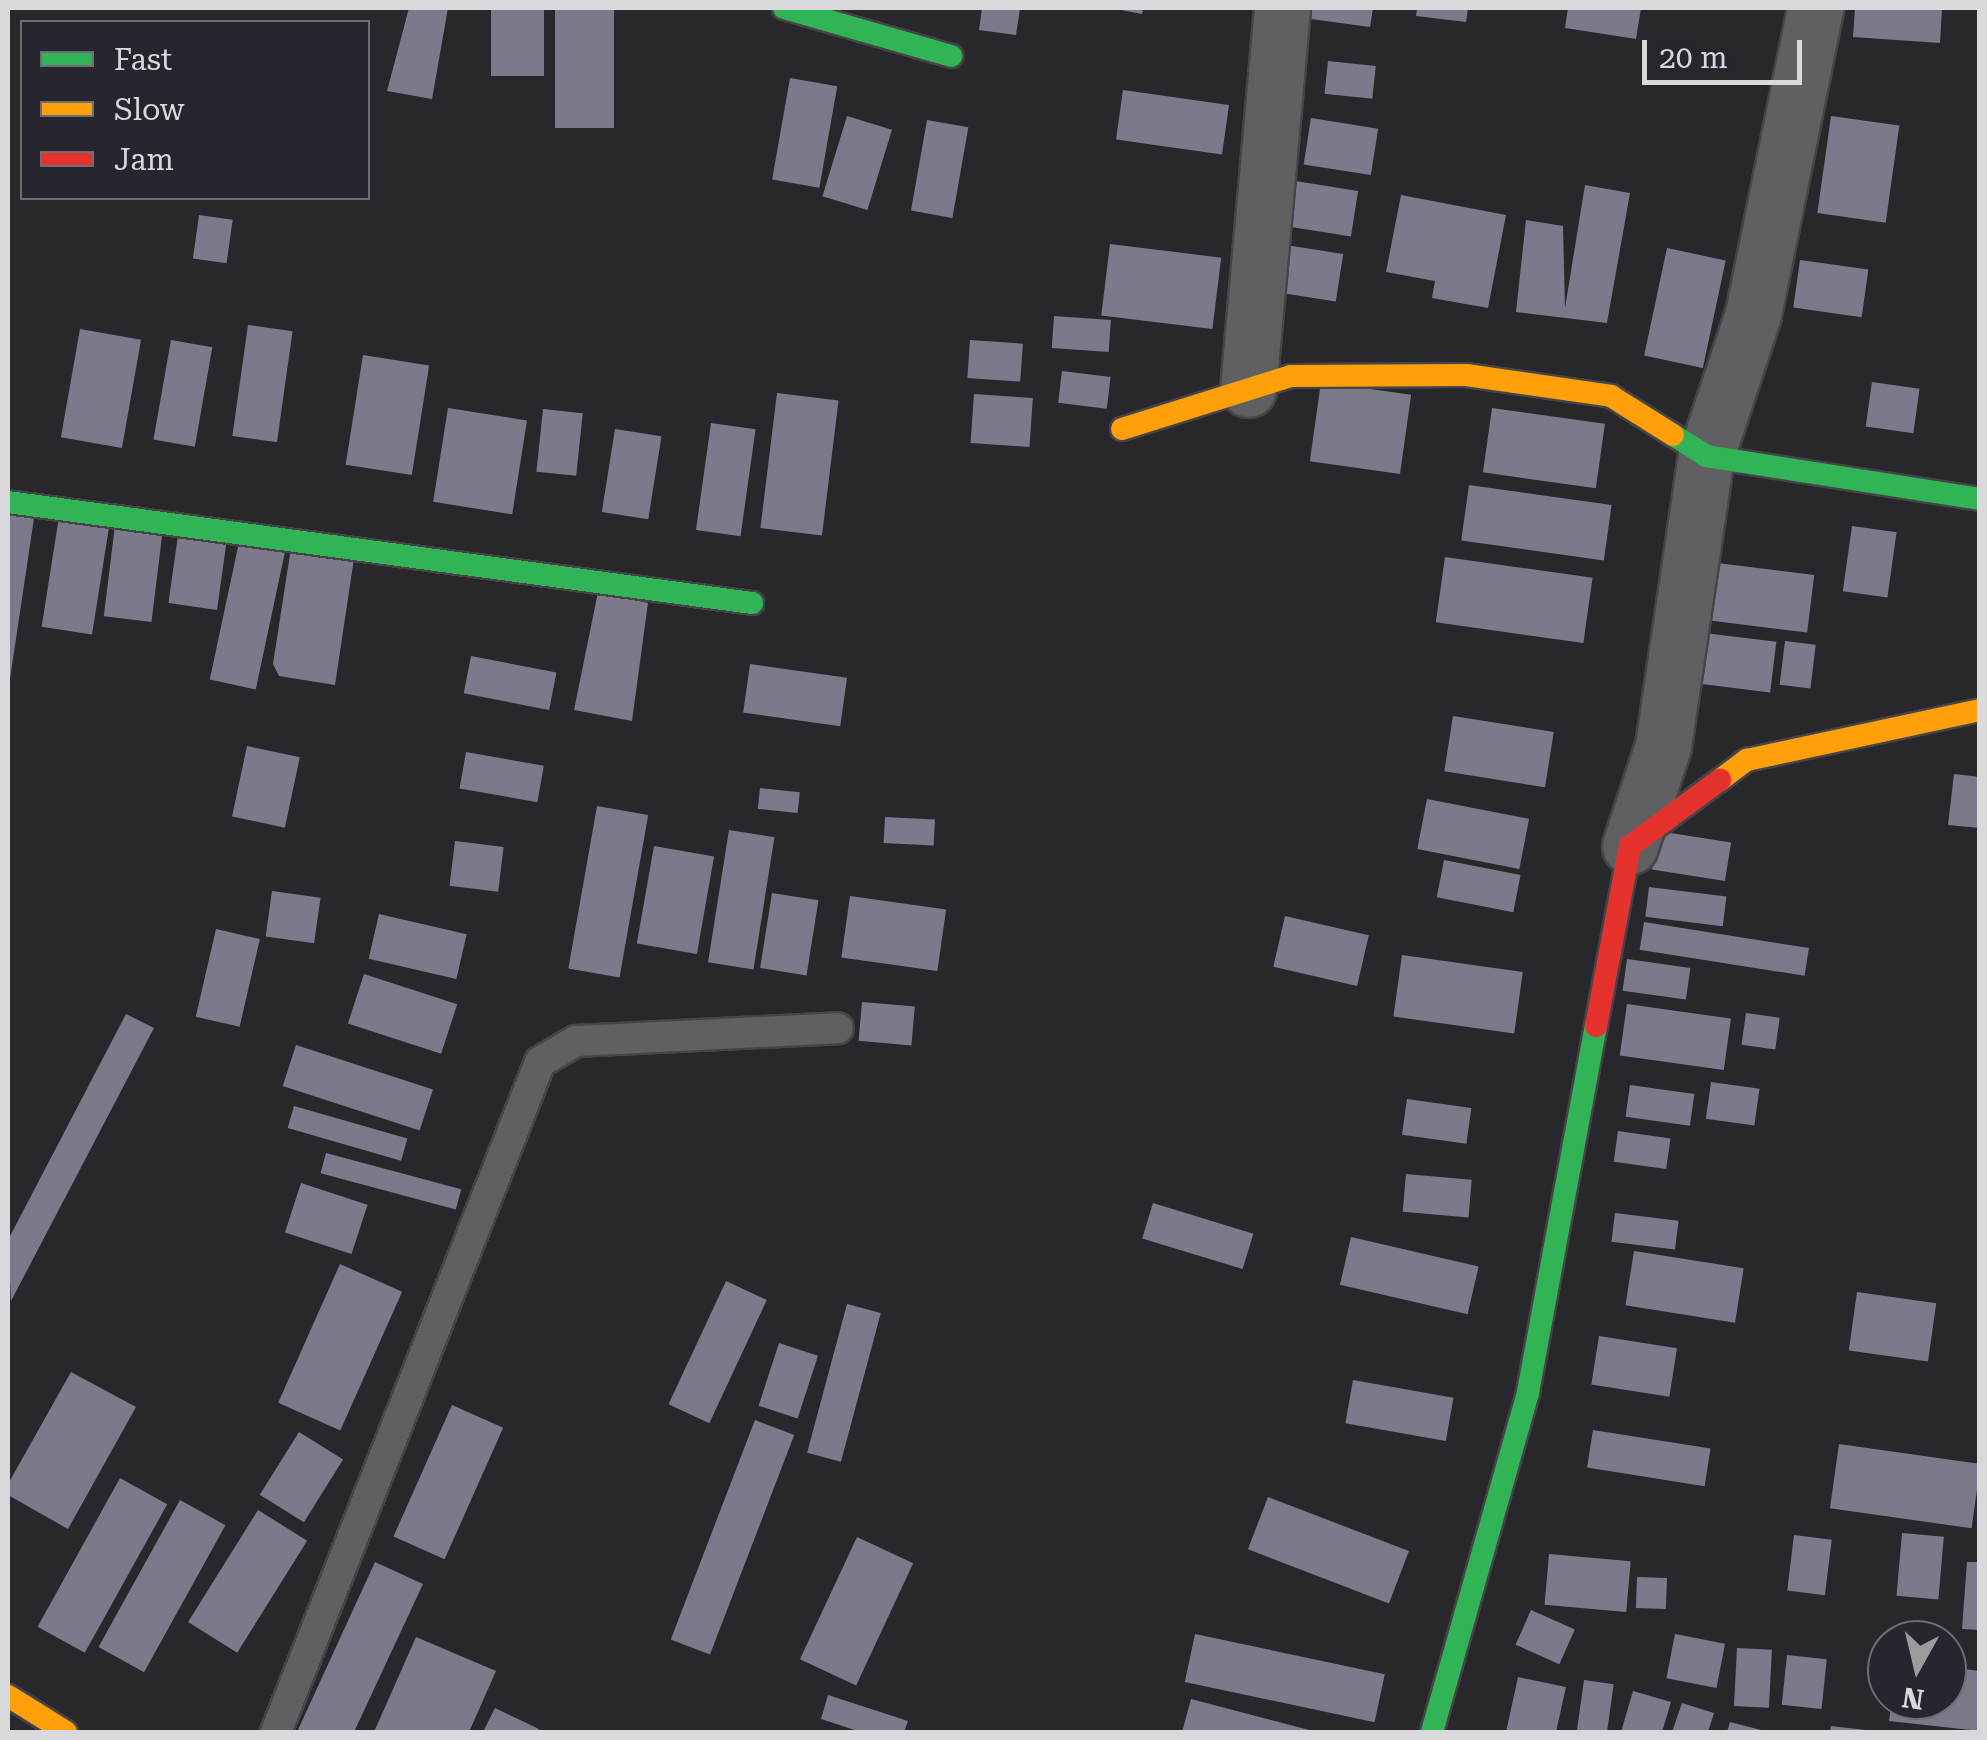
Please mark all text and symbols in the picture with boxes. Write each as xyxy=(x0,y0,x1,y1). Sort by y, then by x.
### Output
legend xyxy=(20,20,370,200)
scale bar xyxy=(1647,20,1807,82)
text: 20 m xyxy=(1659,40,1728,75)
text: Fast xyxy=(114,42,172,77)
text: Slow xyxy=(114,92,185,127)
text: Jam xyxy=(114,142,174,177)
north arrow xyxy=(1867,1620,1967,1720)
text: N xyxy=(1900,1680,1926,1716)

